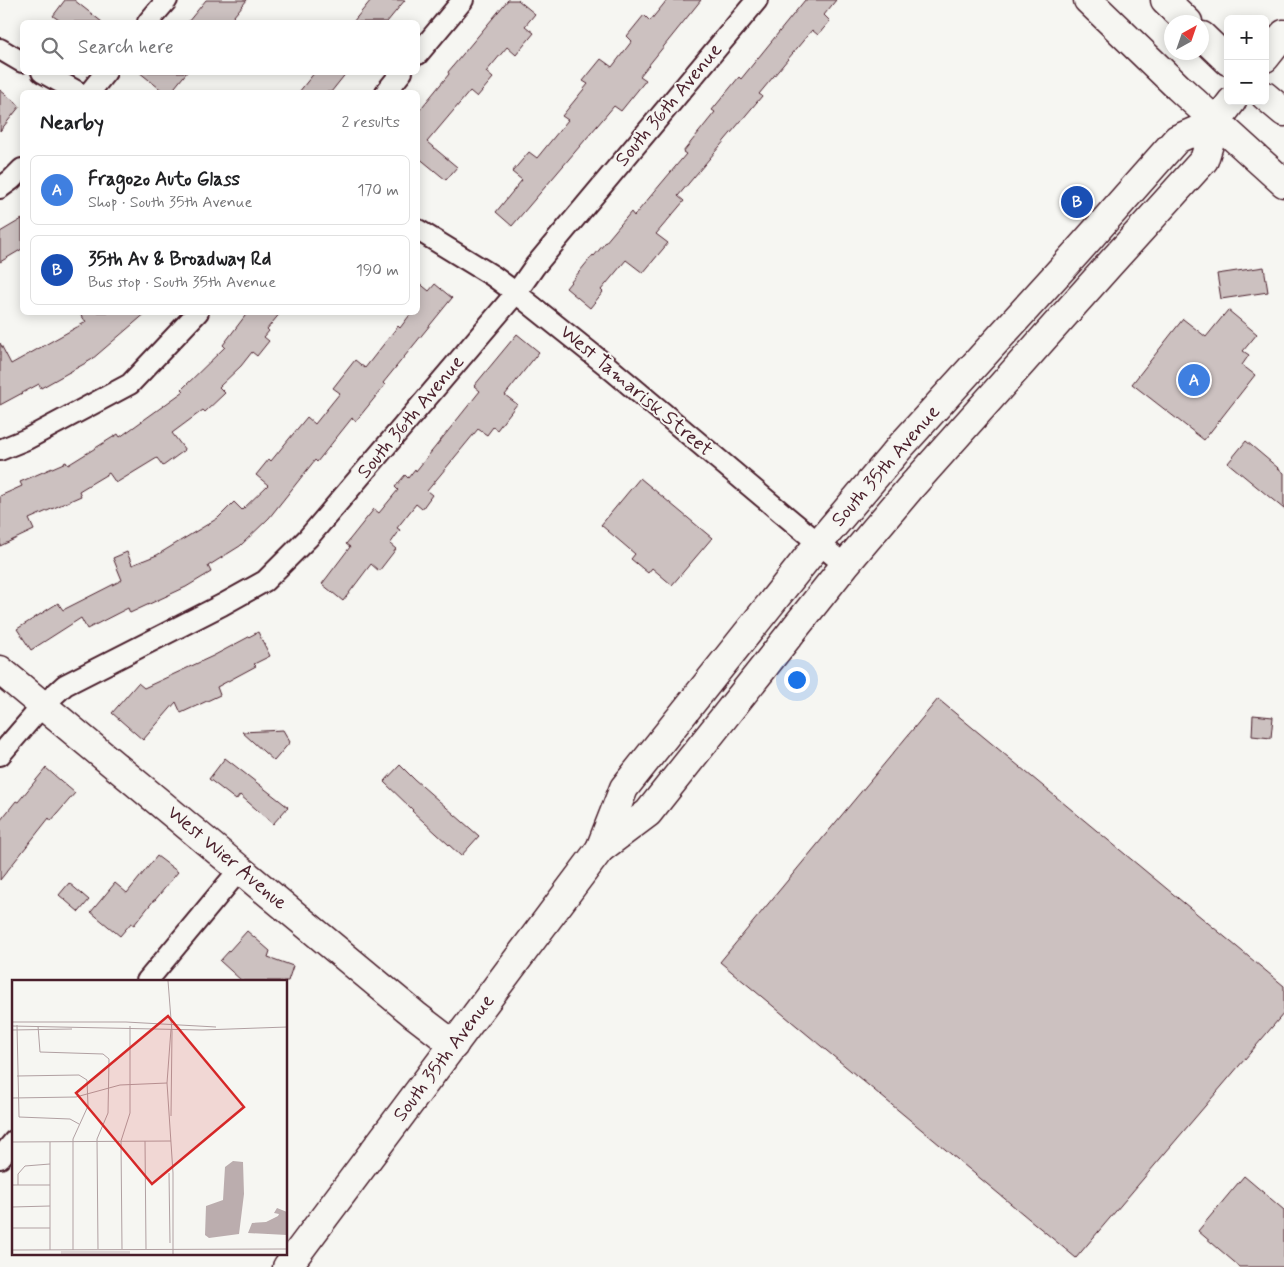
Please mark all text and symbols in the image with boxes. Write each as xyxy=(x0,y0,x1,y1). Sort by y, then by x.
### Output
north arrow xyxy=(1164,15,1209,60)
map controls xyxy=(1224,15,1269,105)
button: + xyxy=(1224,15,1269,60)
search box xyxy=(20,20,420,75)
icon: search xyxy=(38,34,66,62)
text: Search here xyxy=(78,35,174,60)
street label: South 36th Avenue xyxy=(609,37,729,173)
button: − xyxy=(1224,60,1269,105)
text: Nearby xyxy=(40,109,104,137)
text: 2 results xyxy=(342,112,400,133)
text: Fragozo Auto Glass xyxy=(88,167,240,192)
text: A xyxy=(52,180,62,201)
text: 170 m xyxy=(357,180,399,201)
pin: B xyxy=(1061,183,1093,221)
text: Shop · South 35th Avenue xyxy=(88,192,252,213)
text: 35th Av & Broadway Rd xyxy=(88,247,271,272)
text: B xyxy=(52,260,62,281)
text: 190 m xyxy=(356,260,399,281)
text: Bus stop · South 35th Avenue xyxy=(88,272,276,293)
street label: West Tamarisk Street xyxy=(554,319,718,463)
street label: South 36th Avenue xyxy=(351,349,471,485)
pin: A xyxy=(1178,361,1210,399)
street label: South 35th Avenue xyxy=(825,399,947,533)
your location xyxy=(784,667,810,693)
street label: West Wier Avenue xyxy=(161,800,293,916)
inset map xyxy=(12,980,288,1254)
street label: South 35th Avenue xyxy=(387,988,501,1127)

